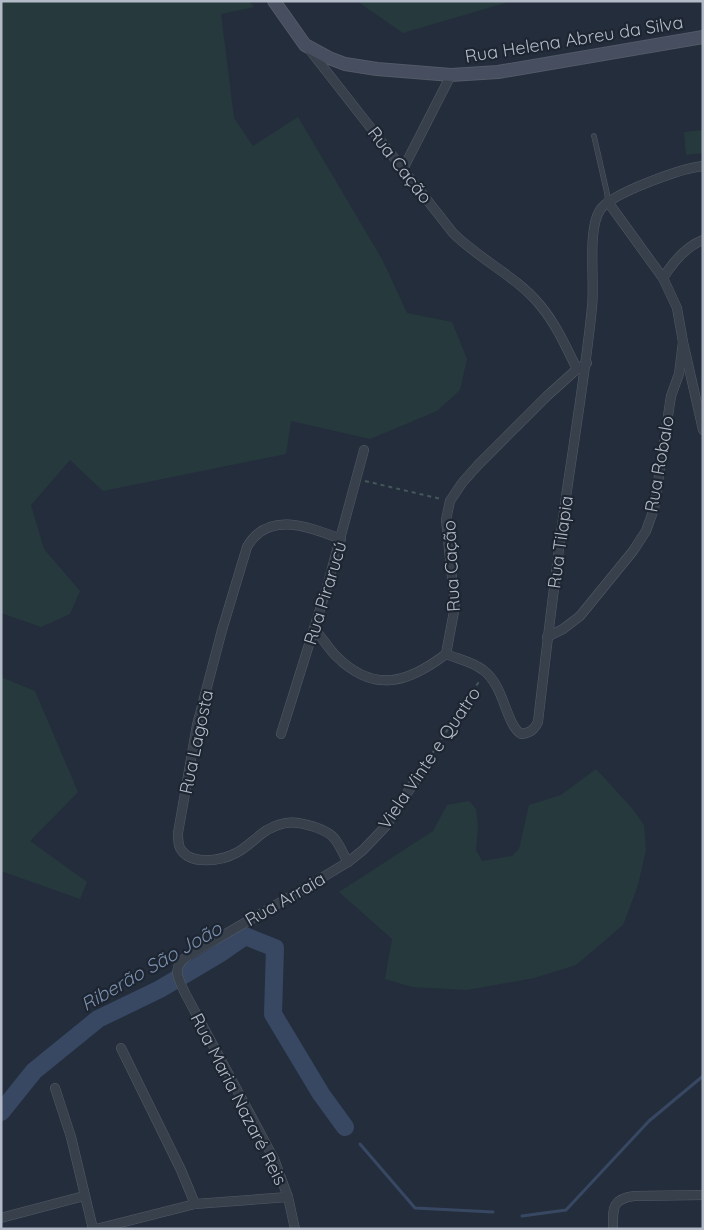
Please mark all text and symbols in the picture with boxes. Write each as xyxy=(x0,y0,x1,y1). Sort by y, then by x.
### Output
street label: Rua Helena Abreu da Silva xyxy=(463,10,685,68)
street label: Rua Cação xyxy=(363,122,437,208)
street label: Rua Robalo xyxy=(639,414,679,514)
street label: Rua Tilapia xyxy=(542,494,578,590)
street label: Rua Cação xyxy=(437,520,465,612)
street label: Rua Pirarucú xyxy=(298,539,352,647)
street label: Viela Vinte e Quatro xyxy=(373,682,485,834)
street label: Rua Lagosta xyxy=(174,688,218,796)
street label: Rua Arraia xyxy=(241,867,329,931)
water label: Riberão São João xyxy=(76,915,227,1016)
street label: Rua Maria Nazaré Reis xyxy=(186,1009,292,1189)

